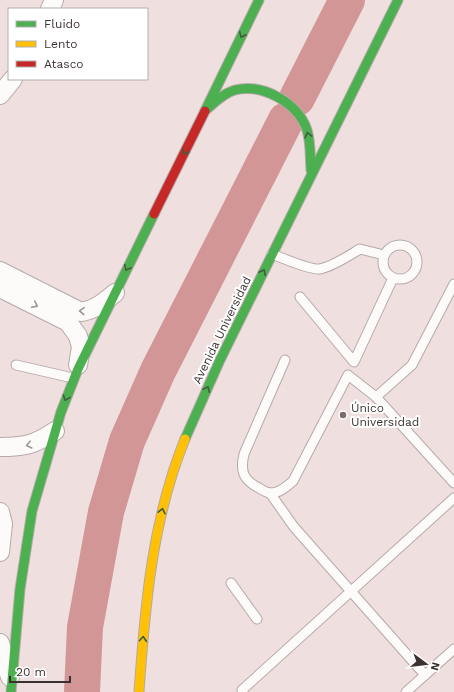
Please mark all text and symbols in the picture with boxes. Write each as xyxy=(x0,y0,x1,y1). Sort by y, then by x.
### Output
legend xyxy=(8,8,148,80)
text: Fluido xyxy=(44,17,80,31)
one-way arrow xyxy=(239,31,247,38)
text: Lento xyxy=(44,37,78,51)
text: Atasco xyxy=(44,57,84,71)
one-way arrow xyxy=(305,131,313,138)
one-way arrow xyxy=(182,148,190,155)
one-way arrow xyxy=(124,264,132,272)
one-way arrow xyxy=(258,269,266,276)
street label: Avenida Universidad xyxy=(190,274,254,386)
one-way arrow xyxy=(31,300,38,308)
one-way arrow xyxy=(79,306,85,315)
one-way arrow xyxy=(202,386,210,393)
one-way arrow xyxy=(62,395,70,402)
place label: Único Universidad xyxy=(351,401,419,429)
marker: Único Universidad xyxy=(338,410,348,420)
one-way arrow xyxy=(26,440,33,448)
one-way arrow xyxy=(158,508,166,514)
one-way arrow xyxy=(139,636,148,642)
north arrow xyxy=(406,644,446,684)
scale bar xyxy=(10,658,70,684)
text: N xyxy=(428,661,443,672)
text: 20 m xyxy=(16,665,46,679)

